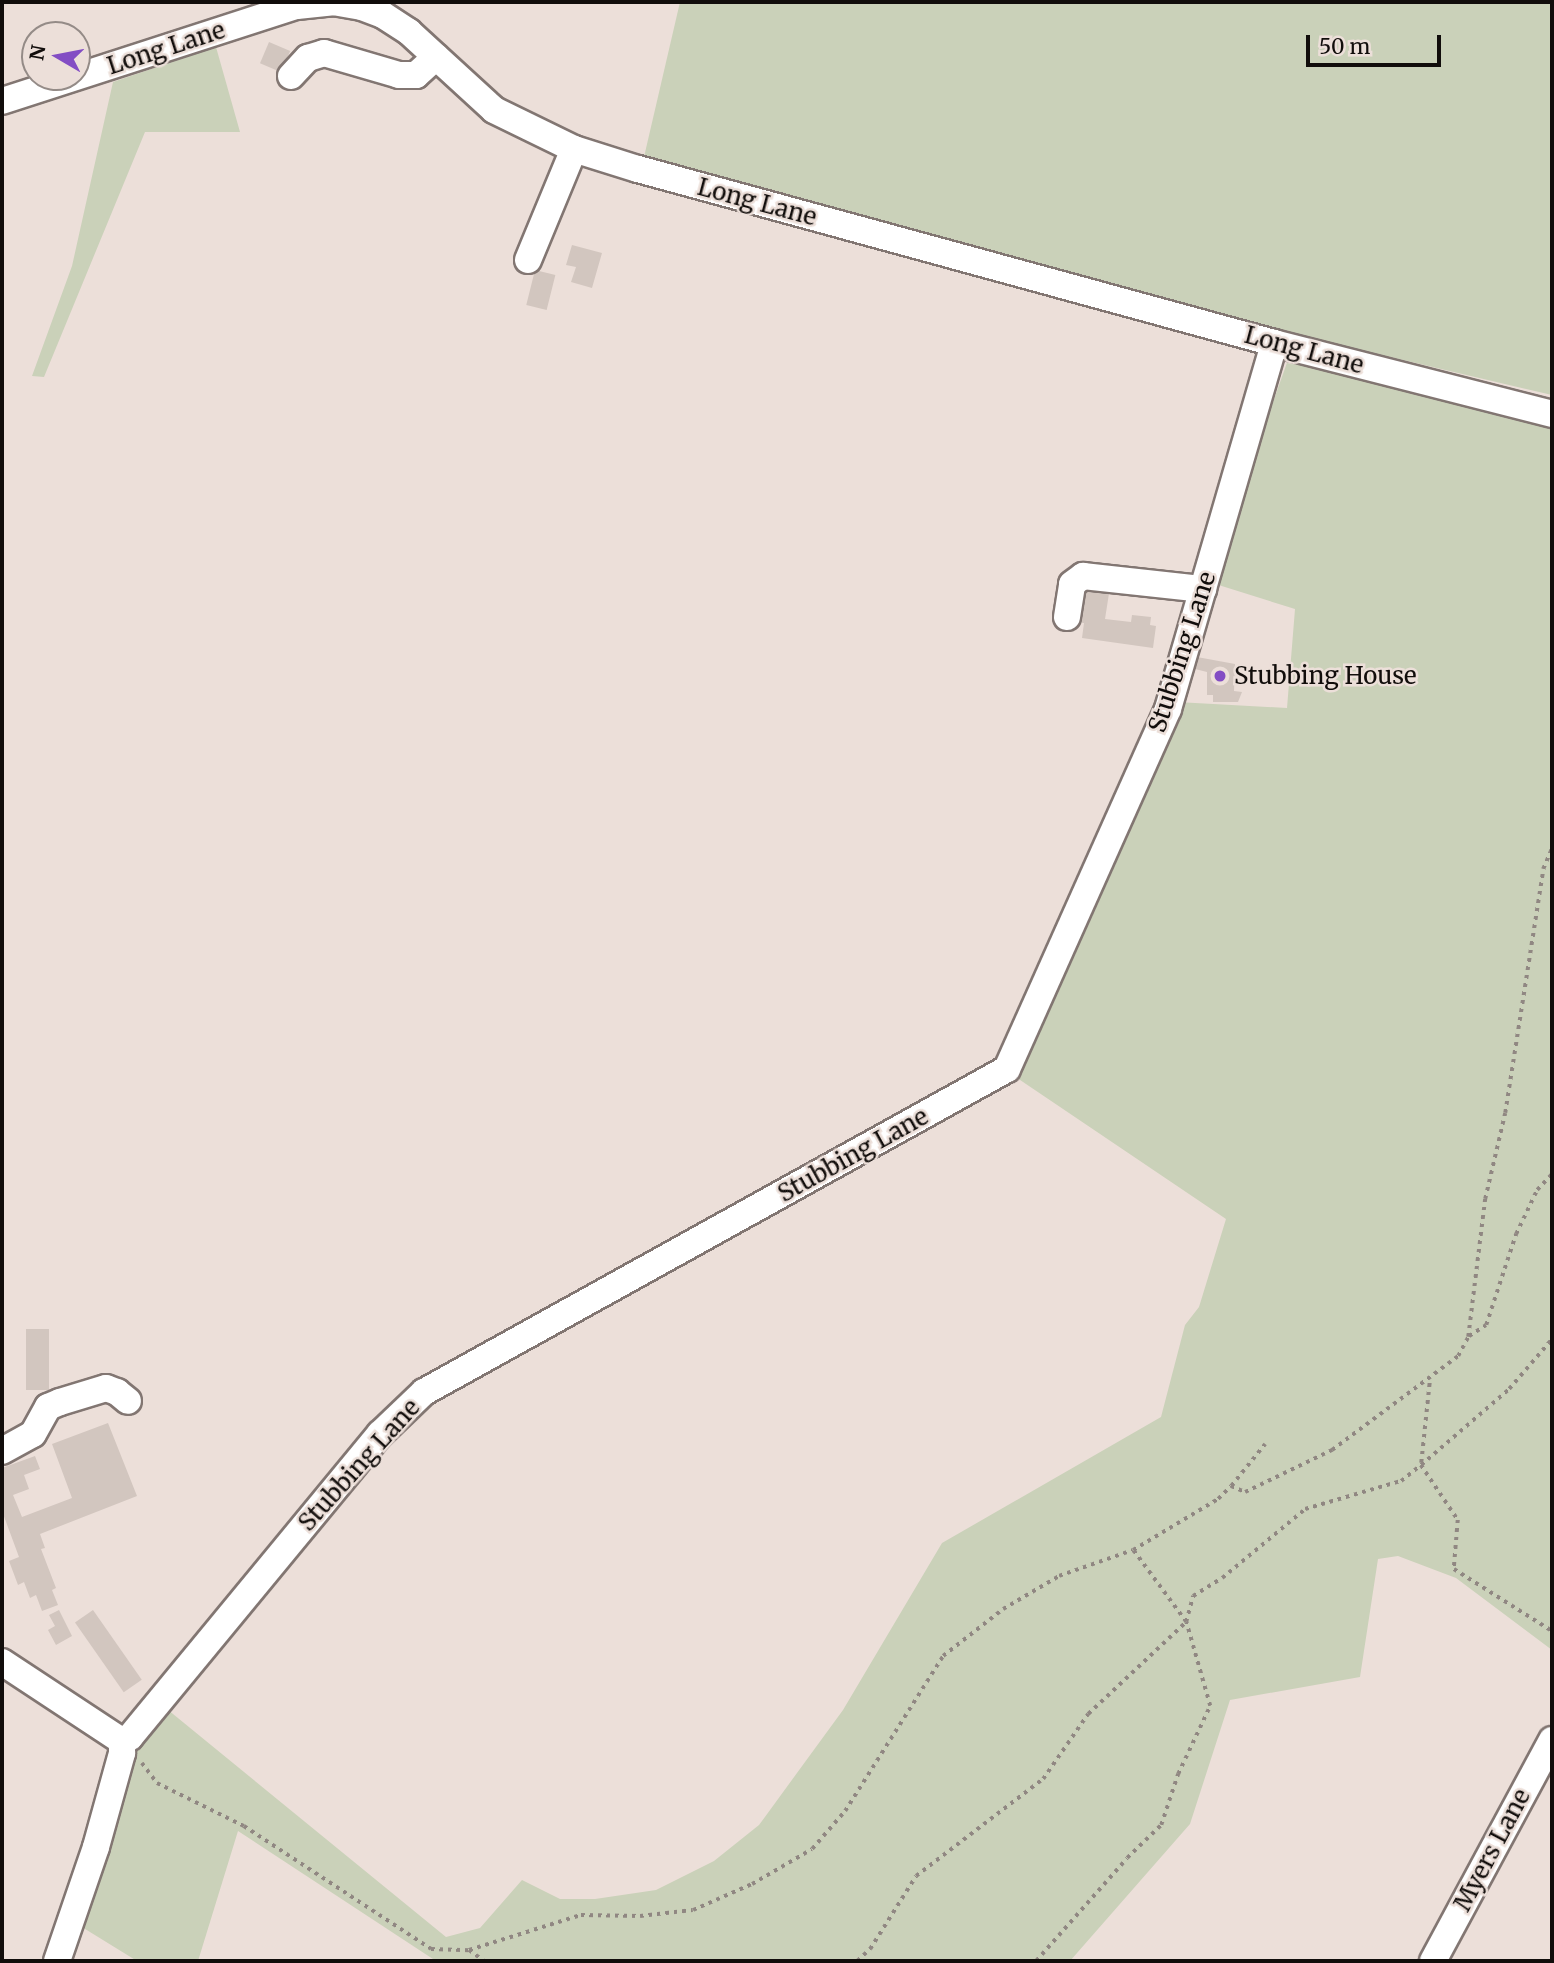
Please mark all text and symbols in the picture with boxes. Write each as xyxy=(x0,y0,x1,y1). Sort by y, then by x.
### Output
street label: Long Lane xyxy=(104,15,228,81)
north arrow xyxy=(21,21,91,91)
scale bar xyxy=(1309,21,1444,65)
text: 50 m xyxy=(1319,33,1370,60)
text: N xyxy=(24,43,50,62)
street label: Long Lane xyxy=(694,172,820,232)
street label: Long Lane xyxy=(1241,320,1367,380)
street label: Stubbing Lane xyxy=(1142,568,1222,736)
place label: Stubbing House xyxy=(1234,662,1417,690)
marker: Stubbing House xyxy=(1212,668,1228,684)
street label: Stubbing Lane xyxy=(773,1102,933,1208)
street label: Stubbing Lane xyxy=(292,1393,426,1537)
street label: Myers Lane xyxy=(1448,1784,1536,1916)

